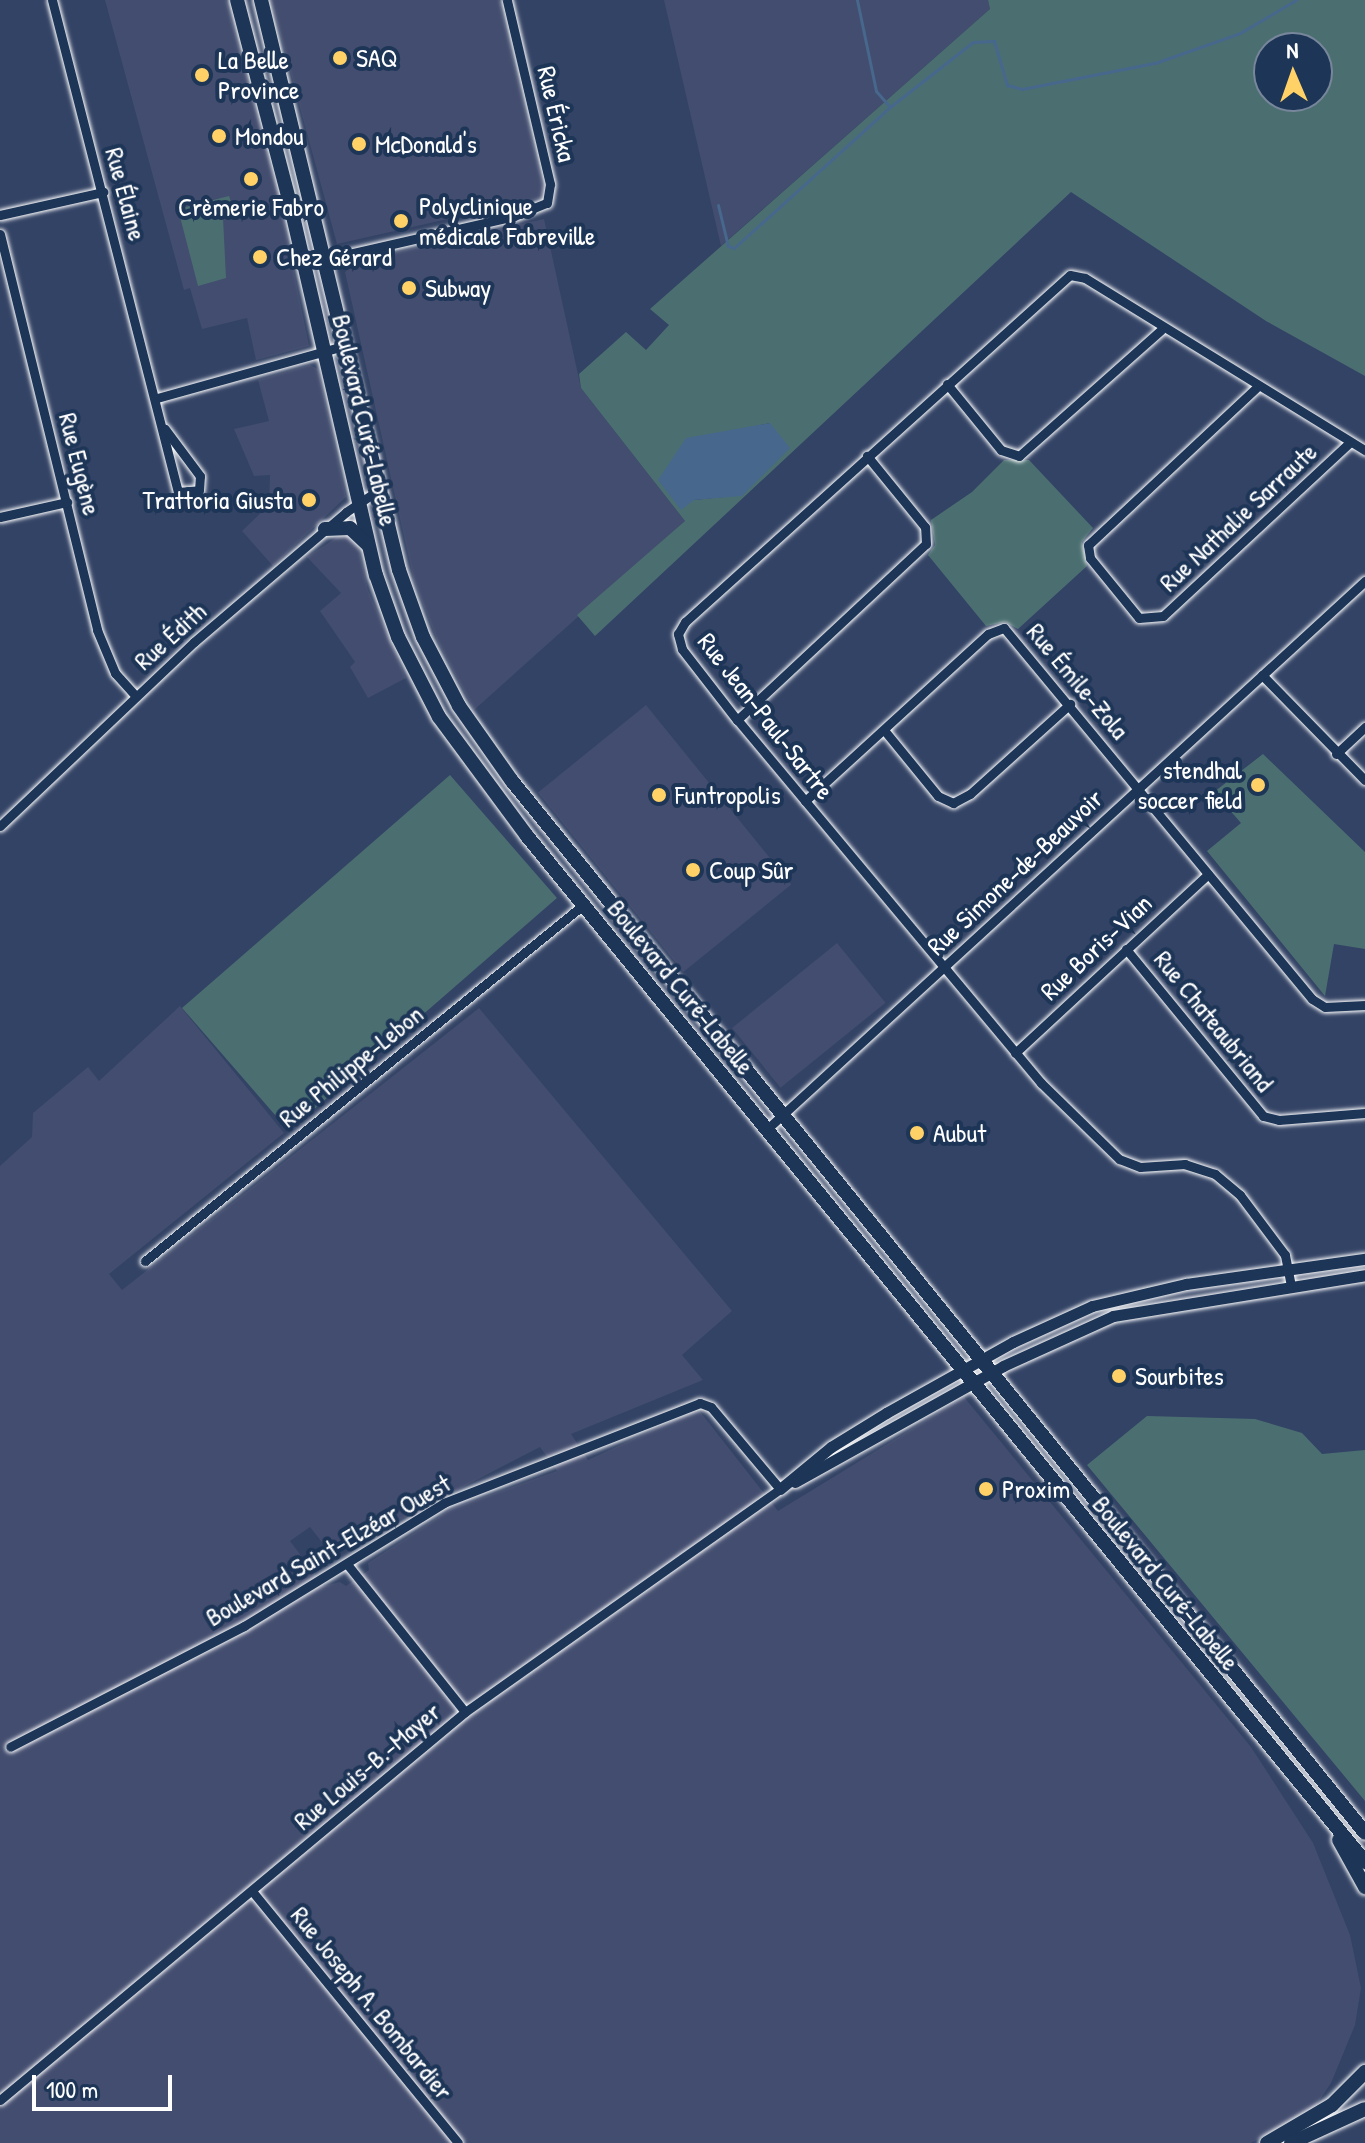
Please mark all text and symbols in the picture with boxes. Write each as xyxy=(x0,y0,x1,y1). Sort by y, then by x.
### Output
north arrow xyxy=(1253,32,1333,112)
text: N xyxy=(1286,35,1299,65)
place label: SAQ xyxy=(356,42,398,74)
place label: La Belle Province xyxy=(218,44,299,106)
marker: SAQ xyxy=(331,49,349,67)
street label: Rue Éricka xyxy=(531,63,583,165)
marker: La Belle Province xyxy=(193,66,211,84)
place label: Mondou xyxy=(235,120,304,152)
marker: Mondou xyxy=(210,127,228,145)
place label: McDonald's xyxy=(375,128,477,160)
marker: McDonald's xyxy=(350,135,368,153)
street label: Rue Élaine xyxy=(99,144,153,244)
marker: Crèmerie Fabro xyxy=(242,170,260,188)
place label: Polyclinique médicale Fabreville xyxy=(419,190,595,252)
place label: Crèmerie Fabro xyxy=(178,191,324,223)
marker: Polyclinique médicale Fabreville xyxy=(390,210,412,232)
place label: Chez Gérard xyxy=(276,241,392,273)
marker: Chez Gérard xyxy=(251,248,269,266)
place label: Subway xyxy=(425,272,491,304)
marker: Subway xyxy=(400,279,418,297)
street label: Boulevard Curé-Labelle xyxy=(326,311,404,529)
street label: Rue Eugène xyxy=(52,410,108,518)
street label: Rue Nathalie Sarraute xyxy=(1153,436,1323,598)
place label: Trattoria Giusta xyxy=(142,484,293,516)
marker: Trattoria Giusta xyxy=(300,491,318,509)
street label: Rue Édith xyxy=(128,596,212,676)
street label: Rue Émile-Zola xyxy=(1020,617,1136,745)
street label: Rue Jean-Paul-Sartre xyxy=(691,626,841,806)
place label: stendhal soccer field xyxy=(1137,754,1242,816)
marker: stendhal soccer field xyxy=(1249,776,1267,794)
place label: Funtropolis xyxy=(675,779,781,811)
street label: Rue Simone-de-Beauvoir xyxy=(921,783,1109,961)
marker: Funtropolis xyxy=(650,786,668,804)
place label: Coup Sûr xyxy=(709,854,794,886)
marker: Coup Sûr xyxy=(684,861,702,879)
street label: Rue Boris-Vian xyxy=(1034,888,1158,1006)
street label: Boulevard Curé-Labelle xyxy=(601,893,761,1081)
street label: Rue Chateaubriand xyxy=(1148,944,1280,1098)
street label: Rue Philippe-Lebon xyxy=(273,998,429,1134)
place label: Aubut xyxy=(933,1117,986,1149)
marker: Aubut xyxy=(908,1124,926,1142)
place label: Sourbites xyxy=(1135,1360,1224,1392)
marker: Sourbites xyxy=(1110,1367,1128,1385)
street label: Boulevard Saint-Elzéar Ouest xyxy=(200,1467,456,1633)
place label: Proxim xyxy=(1002,1473,1070,1505)
marker: Proxim xyxy=(977,1480,995,1498)
street label: Boulevard Curé-Labelle xyxy=(1086,1489,1246,1677)
street label: Rue Louis-B.-Mayer xyxy=(287,1696,447,1836)
street label: Rue Joseph A. Bombardier xyxy=(284,1900,460,2106)
scale bar xyxy=(36,2059,176,2109)
text: 100 m xyxy=(46,2073,98,2105)

